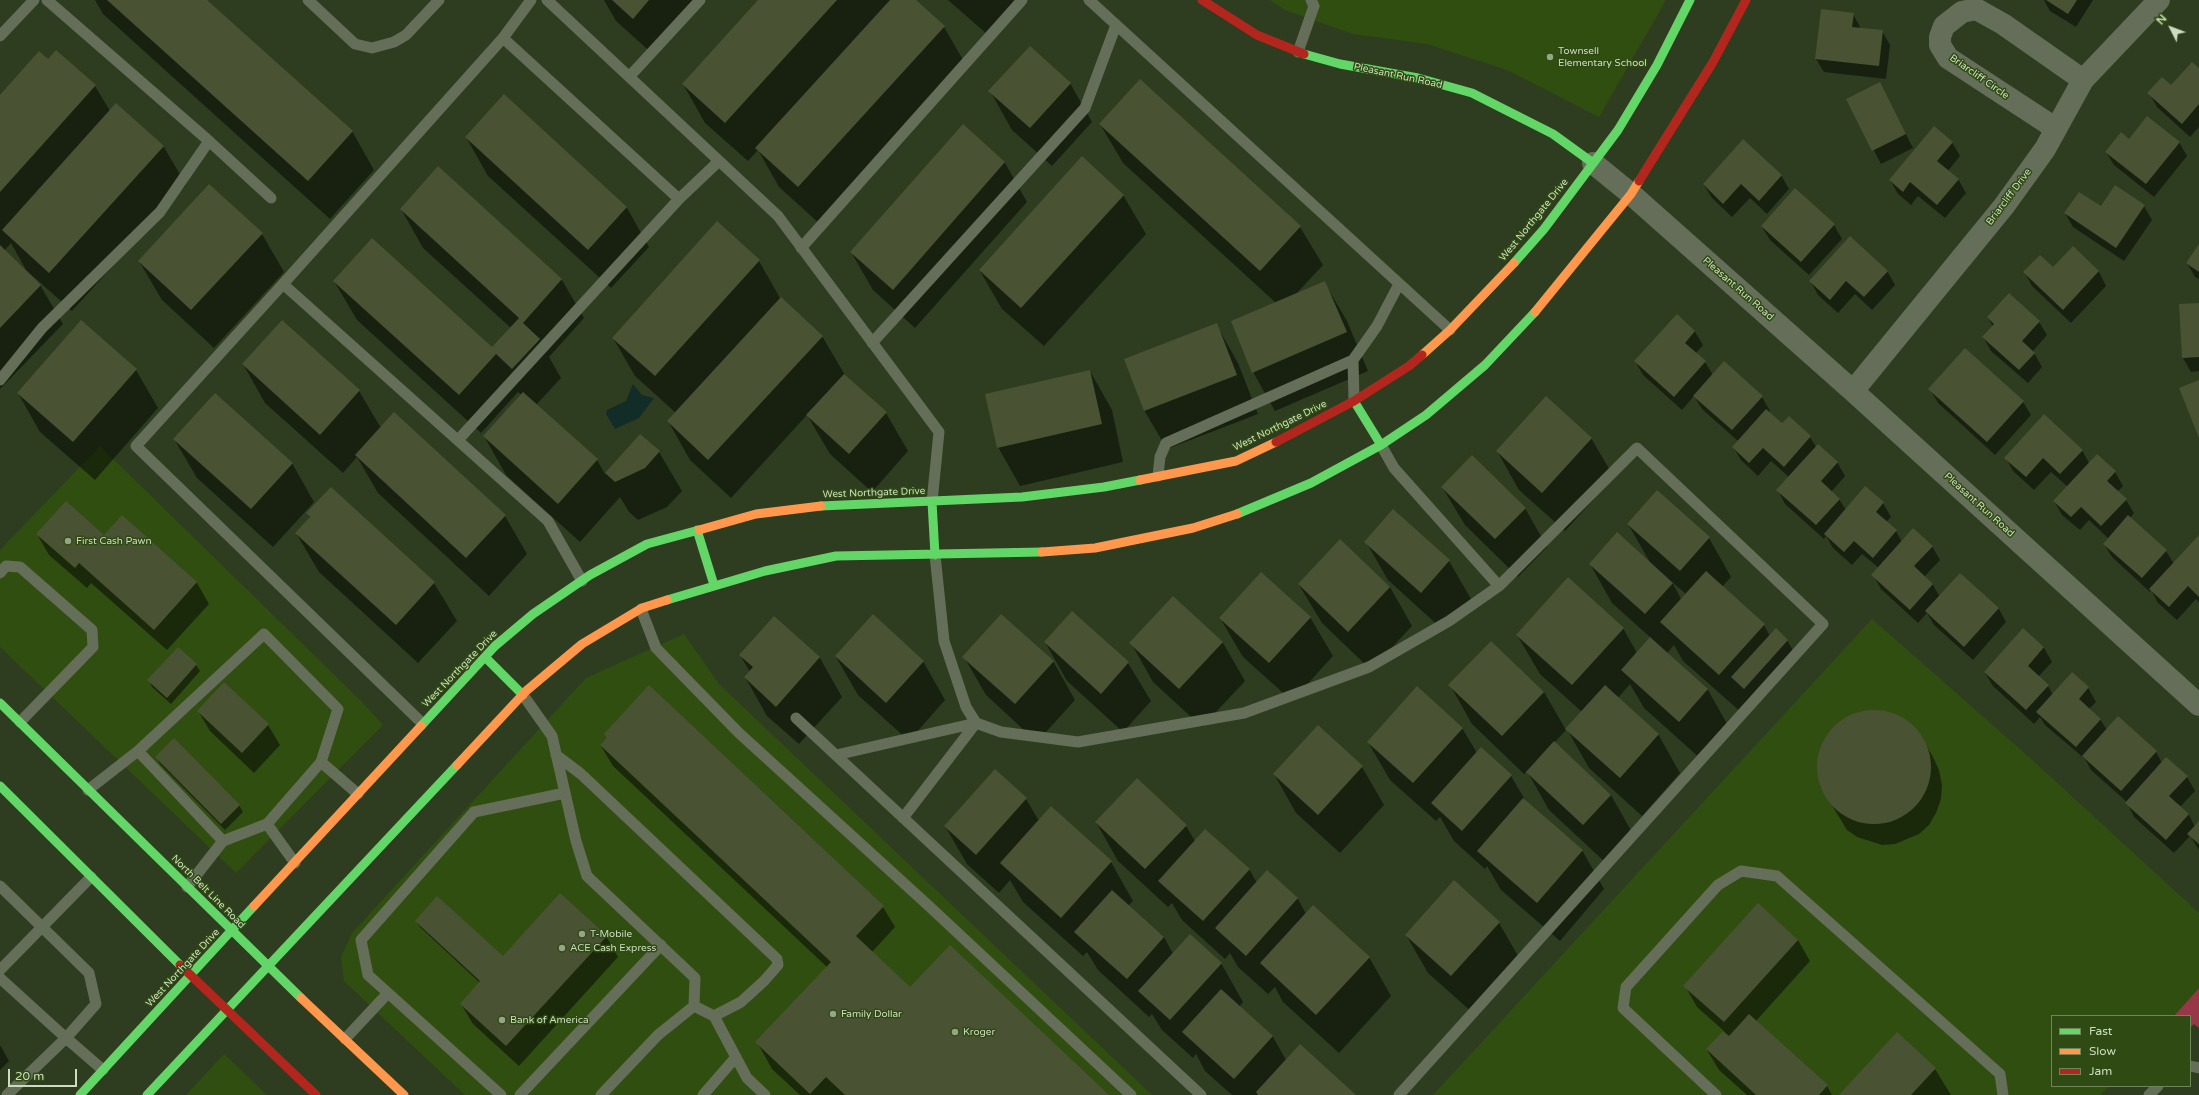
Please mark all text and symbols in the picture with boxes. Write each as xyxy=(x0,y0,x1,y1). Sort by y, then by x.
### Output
north arrow xyxy=(2151,8,2191,48)
text: N xyxy=(2154,12,2170,27)
place label: Townsell Elementary School xyxy=(1558,45,1647,68)
marker: Townsell Elementary School xyxy=(1545,52,1555,62)
street label: Briarcliff Circle xyxy=(1947,52,2011,102)
street label: Pleasant Run Road xyxy=(1353,61,1443,91)
street label: Briarcliff Drive xyxy=(1984,166,2034,228)
street label: West Northgate Drive xyxy=(1497,176,1571,264)
street label: Pleasant Run Road xyxy=(1700,255,1776,323)
street label: West Northgate Drive xyxy=(1231,398,1329,454)
street label: Pleasant Run Road xyxy=(1941,470,2017,540)
street label: West Northgate Drive xyxy=(822,485,926,501)
place label: First Cash Pawn xyxy=(76,535,152,547)
marker: First Cash Pawn xyxy=(63,536,73,546)
street label: West Northgate Drive xyxy=(420,628,500,710)
street label: North Belt Line Road xyxy=(169,853,247,931)
street label: West Northgate Drive xyxy=(144,926,222,1010)
place label: T-Mobile xyxy=(590,928,632,940)
marker: T-Mobile xyxy=(577,929,587,939)
place label: ACE Cash Express xyxy=(570,942,656,954)
marker: ACE Cash Express xyxy=(557,943,567,953)
place label: Family Dollar xyxy=(841,1008,902,1020)
marker: Family Dollar xyxy=(828,1009,838,1019)
place label: Bank of America xyxy=(510,1014,589,1026)
marker: Bank of America xyxy=(497,1015,507,1025)
legend xyxy=(2051,1015,2191,1087)
text: Fast xyxy=(2089,1024,2112,1038)
place label: Kroger xyxy=(963,1026,995,1038)
marker: Kroger xyxy=(950,1027,960,1037)
text: Slow xyxy=(2089,1044,2116,1058)
scale bar xyxy=(10,1061,79,1087)
text: Jam xyxy=(2089,1064,2112,1078)
text: 20 m xyxy=(15,1069,44,1083)

